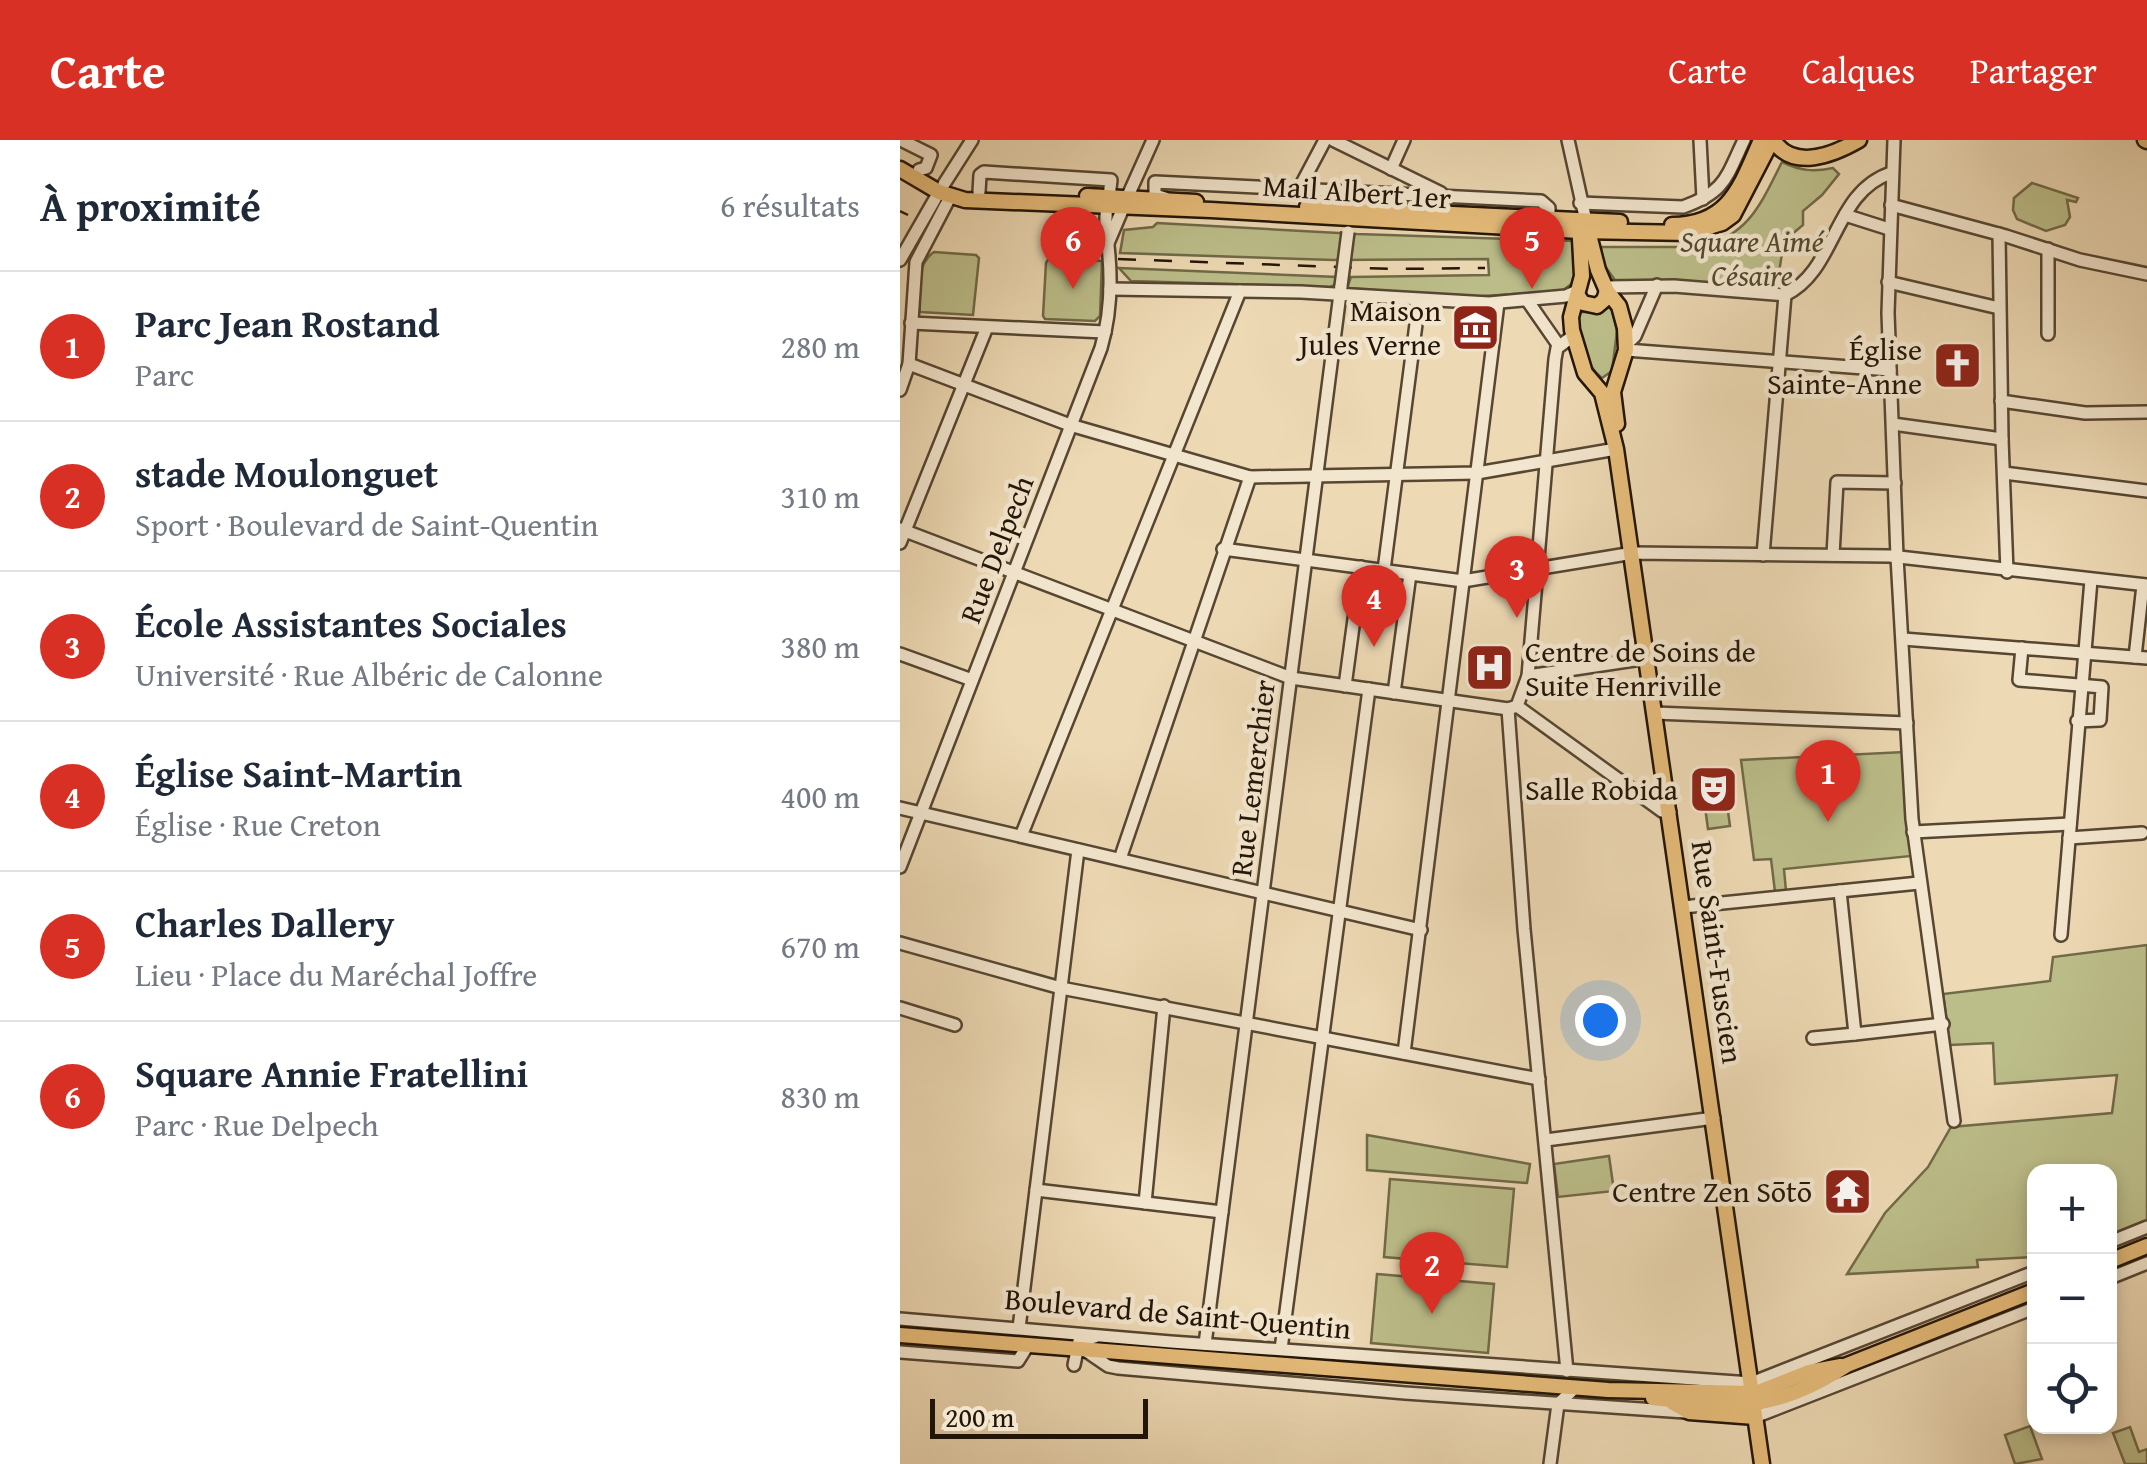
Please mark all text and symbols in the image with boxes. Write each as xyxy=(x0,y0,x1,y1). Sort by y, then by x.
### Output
text: Carte xyxy=(50,35,166,106)
text: Carte xyxy=(1668,45,1747,96)
text: Calques xyxy=(1802,45,1915,96)
text: Partager xyxy=(1970,45,2097,96)
street label: Mail Albert 1er xyxy=(1261,162,1453,220)
text: À proximité xyxy=(40,175,261,236)
text: 6 résultats xyxy=(720,182,860,229)
pin: 6 xyxy=(1040,206,1106,289)
pin: 5 xyxy=(1500,206,1564,289)
park label: Square Aimé Césaire xyxy=(1680,219,1825,297)
place label: Maison Jules Verne xyxy=(1295,288,1441,366)
text: Parc Jean Rostand xyxy=(135,295,440,351)
museum icon: Maison Jules Verne xyxy=(1450,301,1502,353)
text: 1 xyxy=(64,323,81,370)
text: 280 m xyxy=(781,323,860,370)
place label: Église Sainte-Anne xyxy=(1767,327,1922,405)
church icon: Église Sainte-Anne xyxy=(1931,340,1983,392)
text: Parc xyxy=(135,351,194,398)
text: stade Moulonguet xyxy=(135,445,438,501)
street label: Rue Delpech xyxy=(948,469,1044,629)
text: 2 xyxy=(64,473,81,520)
text: 310 m xyxy=(781,473,860,520)
text: Sport · Boulevard de Saint-Quentin xyxy=(135,501,598,548)
pin: 3 xyxy=(1484,536,1550,618)
pin: 4 xyxy=(1342,564,1406,647)
text: École Assistantes Sociales xyxy=(135,595,567,651)
text: 3 xyxy=(64,623,81,670)
text: 380 m xyxy=(781,623,860,670)
place label: Centre de Soins de Suite Henriville xyxy=(1525,629,1756,707)
hospital icon: Centre de Soins de Suite Henriville xyxy=(1464,642,1516,694)
text: Université · Rue Albéric de Calonne xyxy=(135,651,603,698)
street label: Rue Lemerchier xyxy=(1218,677,1286,879)
pin: 1 xyxy=(1796,740,1860,822)
text: Église Saint-Martin xyxy=(135,745,462,801)
theatre icon: Salle Robida xyxy=(1687,763,1739,815)
place label: Salle Robida xyxy=(1525,767,1678,811)
text: 4 xyxy=(64,773,81,820)
text: 400 m xyxy=(781,773,860,820)
text: Église · Rue Creton xyxy=(135,801,381,848)
street label: Rue Saint-Fuscien xyxy=(1681,838,1755,1066)
text: Charles Dallery xyxy=(135,895,394,951)
text: 5 xyxy=(64,923,81,970)
text: 670 m xyxy=(781,923,860,970)
text: Lieu · Place du Maréchal Joffre xyxy=(135,951,537,998)
your location xyxy=(1575,995,1626,1046)
text: Square Annie Fratellini xyxy=(135,1045,528,1101)
text: 6 xyxy=(64,1073,81,1120)
text: 830 m xyxy=(781,1073,860,1120)
text: Parc · Rue Delpech xyxy=(135,1101,379,1148)
map controls xyxy=(2027,1164,2117,1434)
button: + xyxy=(2027,1164,2117,1254)
temple icon: Centre Zen Sōtō xyxy=(1821,1165,1873,1217)
place label: Centre Zen Sōtō xyxy=(1612,1169,1812,1213)
pin: 2 xyxy=(1400,1232,1464,1314)
button: − xyxy=(2027,1254,2117,1344)
street label: Boulevard de Saint-Quentin xyxy=(1003,1276,1353,1350)
button: locate xyxy=(2027,1344,2117,1434)
scale bar xyxy=(930,1394,1148,1438)
text: 200 m xyxy=(945,1396,1014,1437)

